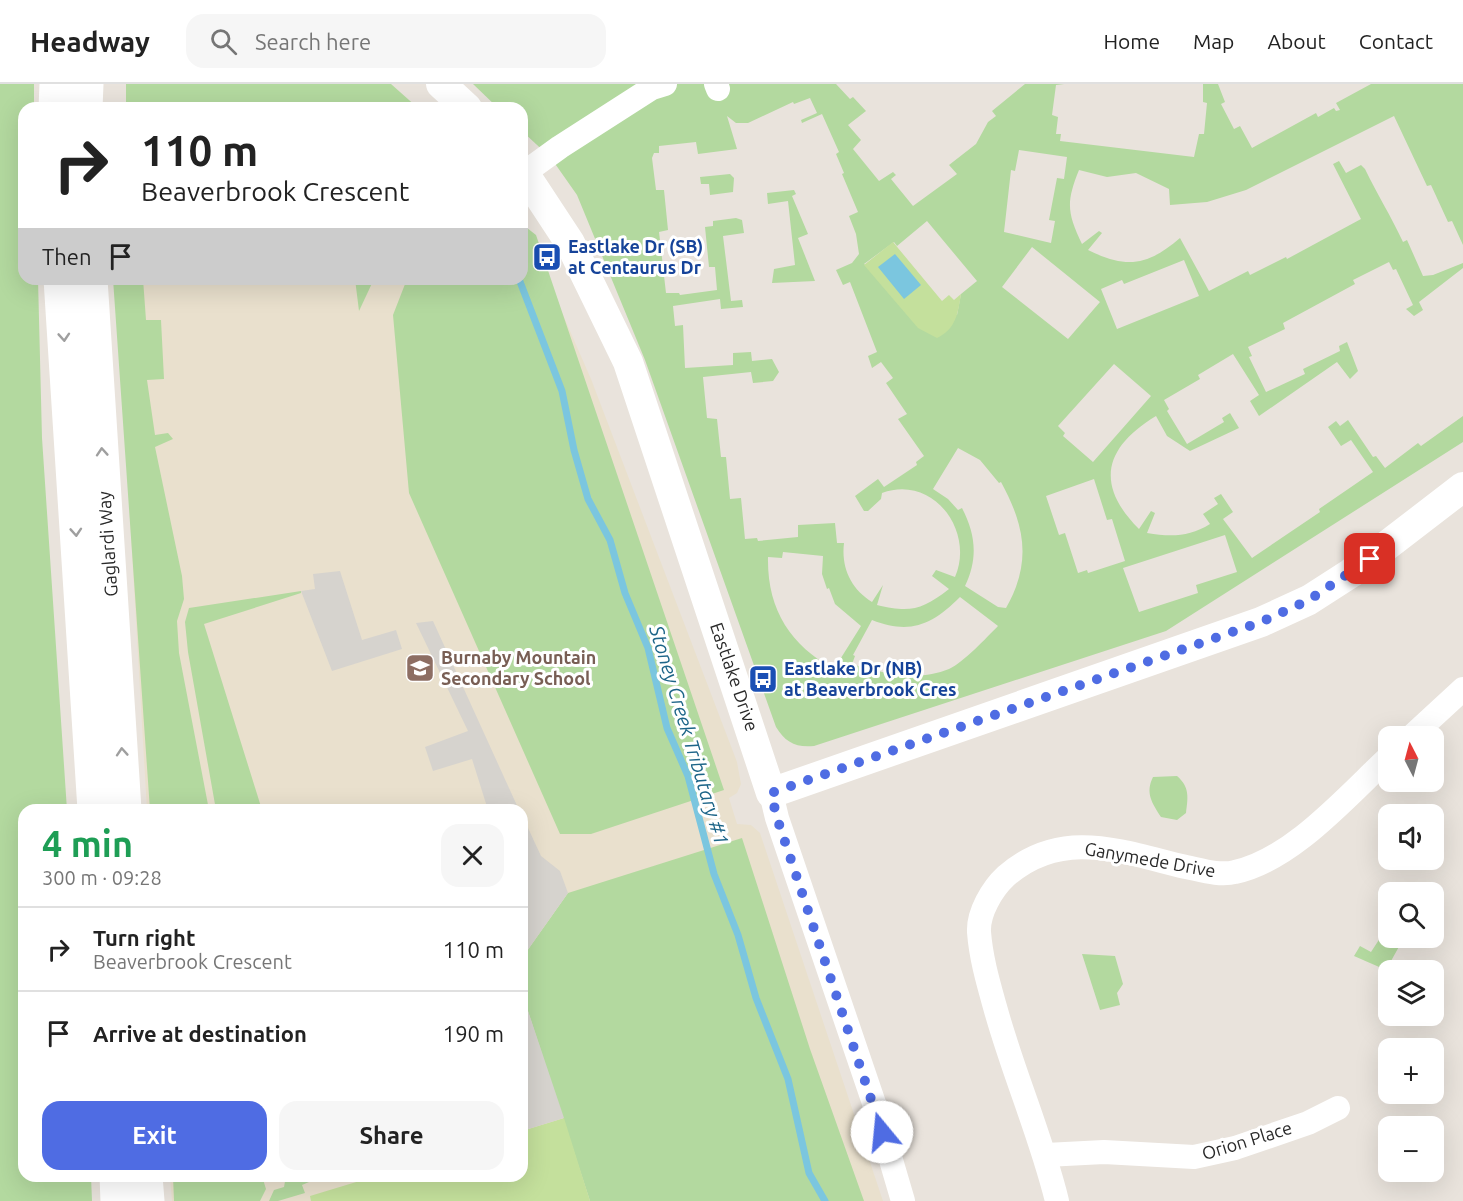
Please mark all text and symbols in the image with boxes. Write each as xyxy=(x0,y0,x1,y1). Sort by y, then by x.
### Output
search box xyxy=(186,14,606,68)
icon: search xyxy=(207,25,240,58)
text: Headway xyxy=(30,26,150,57)
text: Search here xyxy=(255,29,371,54)
text: Home xyxy=(1103,29,1160,53)
text: Map xyxy=(1193,29,1234,53)
text: About xyxy=(1267,29,1326,53)
text: Contact xyxy=(1359,29,1433,53)
icon: right xyxy=(42,126,120,204)
text: 110 m xyxy=(141,127,258,174)
text: Beaverbrook Crescent xyxy=(141,176,409,206)
place label: Eastlake Dr (SB) at Centaurus Dr xyxy=(568,236,703,277)
icon: arrive xyxy=(104,240,137,273)
bus stop icon: Eastlake Dr (SB) at Centaurus Dr xyxy=(531,241,563,273)
text: Then xyxy=(42,244,92,269)
one-way arrow xyxy=(57,333,70,342)
one-way arrow xyxy=(96,448,109,457)
street label: Gaglardi Way xyxy=(93,490,121,597)
one-way arrow xyxy=(69,527,82,537)
pin xyxy=(1344,533,1395,584)
icon: arrive xyxy=(1353,542,1386,575)
street label: Eastlake Drive xyxy=(707,620,763,734)
water label: Stoney Creek Tributary #1 xyxy=(645,622,734,847)
place label: Burnaby Mountain Secondary School xyxy=(441,647,596,688)
school or university icon: Burnaby Mountain Secondary School xyxy=(404,652,436,684)
place label: Eastlake Dr (NB) at Beaverbrook Cres xyxy=(784,658,957,699)
bus stop icon: Eastlake Dr (NB) at Beaverbrook Cres xyxy=(747,663,779,695)
north arrow xyxy=(1378,726,1444,792)
map controls xyxy=(1378,726,1444,1182)
one-way arrow xyxy=(115,747,128,756)
button: sound xyxy=(1378,804,1444,870)
text: 4 min xyxy=(42,823,133,864)
button: close xyxy=(441,824,504,887)
street label: Ganymede Drive xyxy=(1083,838,1217,880)
text: 300 m · 09:28 xyxy=(42,866,162,889)
button: search xyxy=(1378,882,1444,948)
text: Turn right xyxy=(93,925,195,950)
icon: right xyxy=(42,933,75,966)
text: 110 m xyxy=(443,937,504,962)
text: Beaverbrook Crescent xyxy=(93,950,292,973)
button: layers xyxy=(1378,960,1444,1026)
icon: arrive xyxy=(42,1017,75,1050)
text: Arrive at destination xyxy=(93,1021,307,1046)
text: 190 m xyxy=(443,1021,504,1046)
button: + xyxy=(1378,1038,1444,1104)
position arrow xyxy=(850,1100,914,1164)
button: Exit xyxy=(42,1101,267,1170)
button: Share xyxy=(279,1101,504,1170)
button: − xyxy=(1378,1116,1444,1182)
street label: Orion Place xyxy=(1199,1117,1294,1163)

